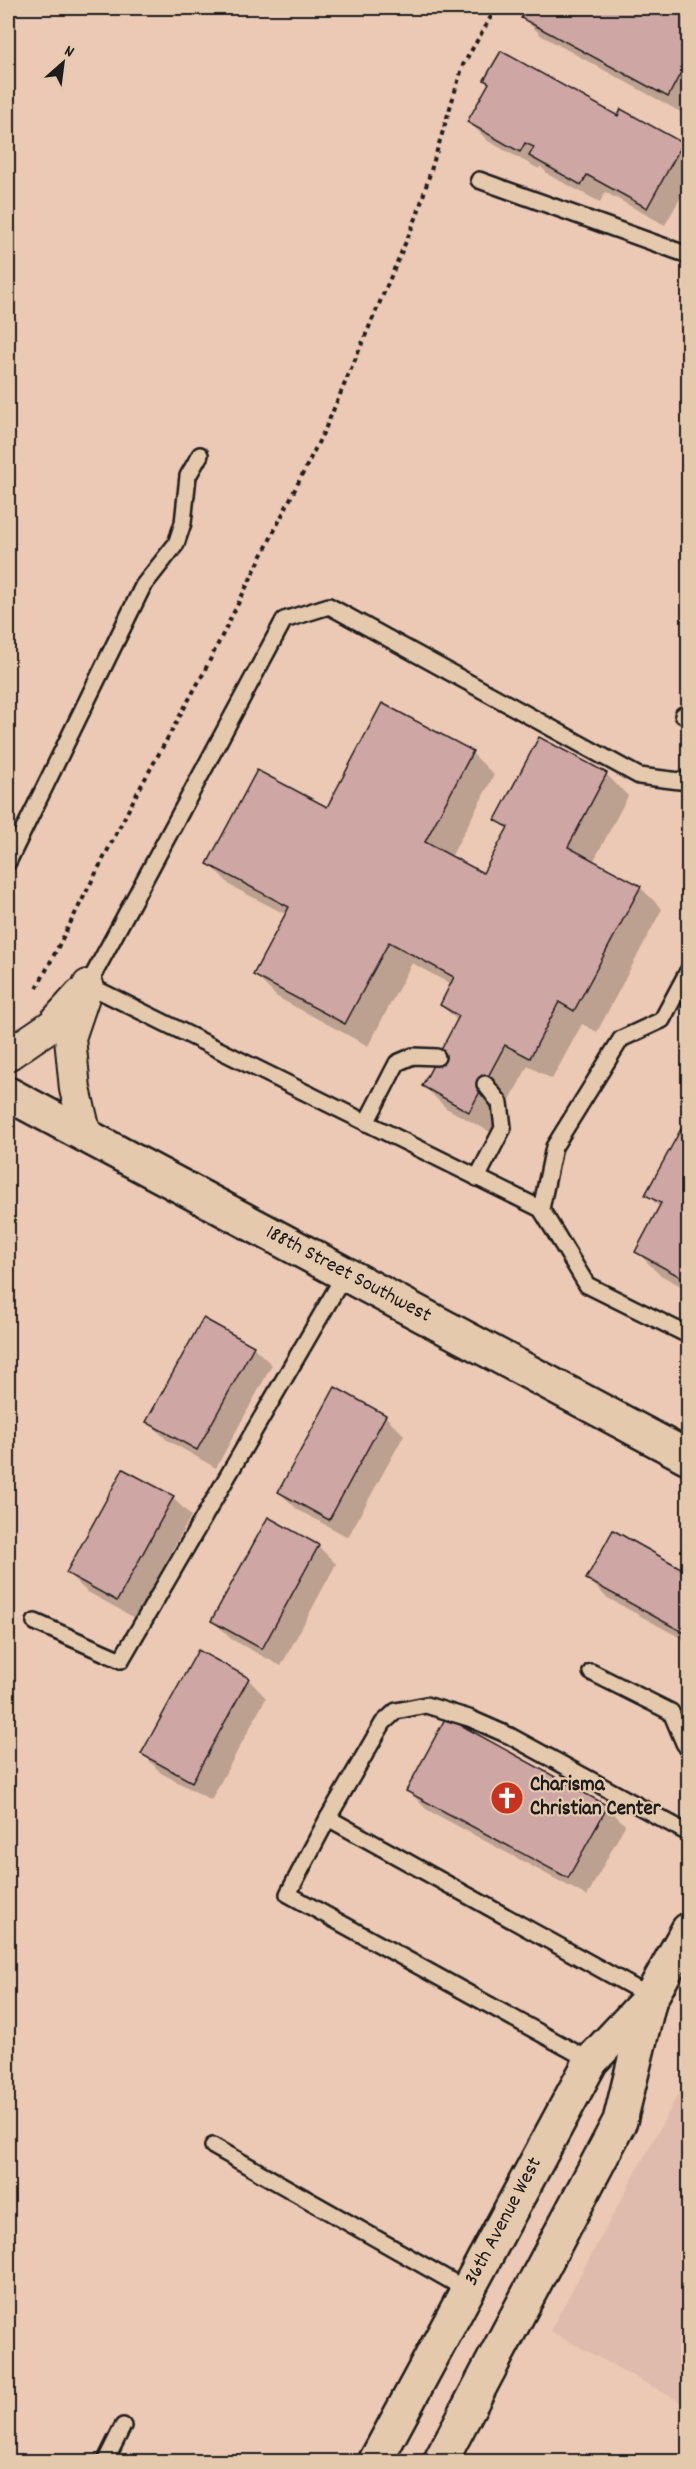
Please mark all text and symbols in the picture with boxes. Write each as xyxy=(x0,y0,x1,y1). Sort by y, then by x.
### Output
north arrow xyxy=(33,33,93,93)
text: N xyxy=(60,40,78,64)
street label: 188th Street Southwest xyxy=(260,1219,436,1332)
place label: Charisma Christian Center xyxy=(530,1771,662,1825)
church icon: Charisma Christian Center xyxy=(489,1780,525,1816)
street label: 36th Avenue West xyxy=(457,2152,551,2292)

